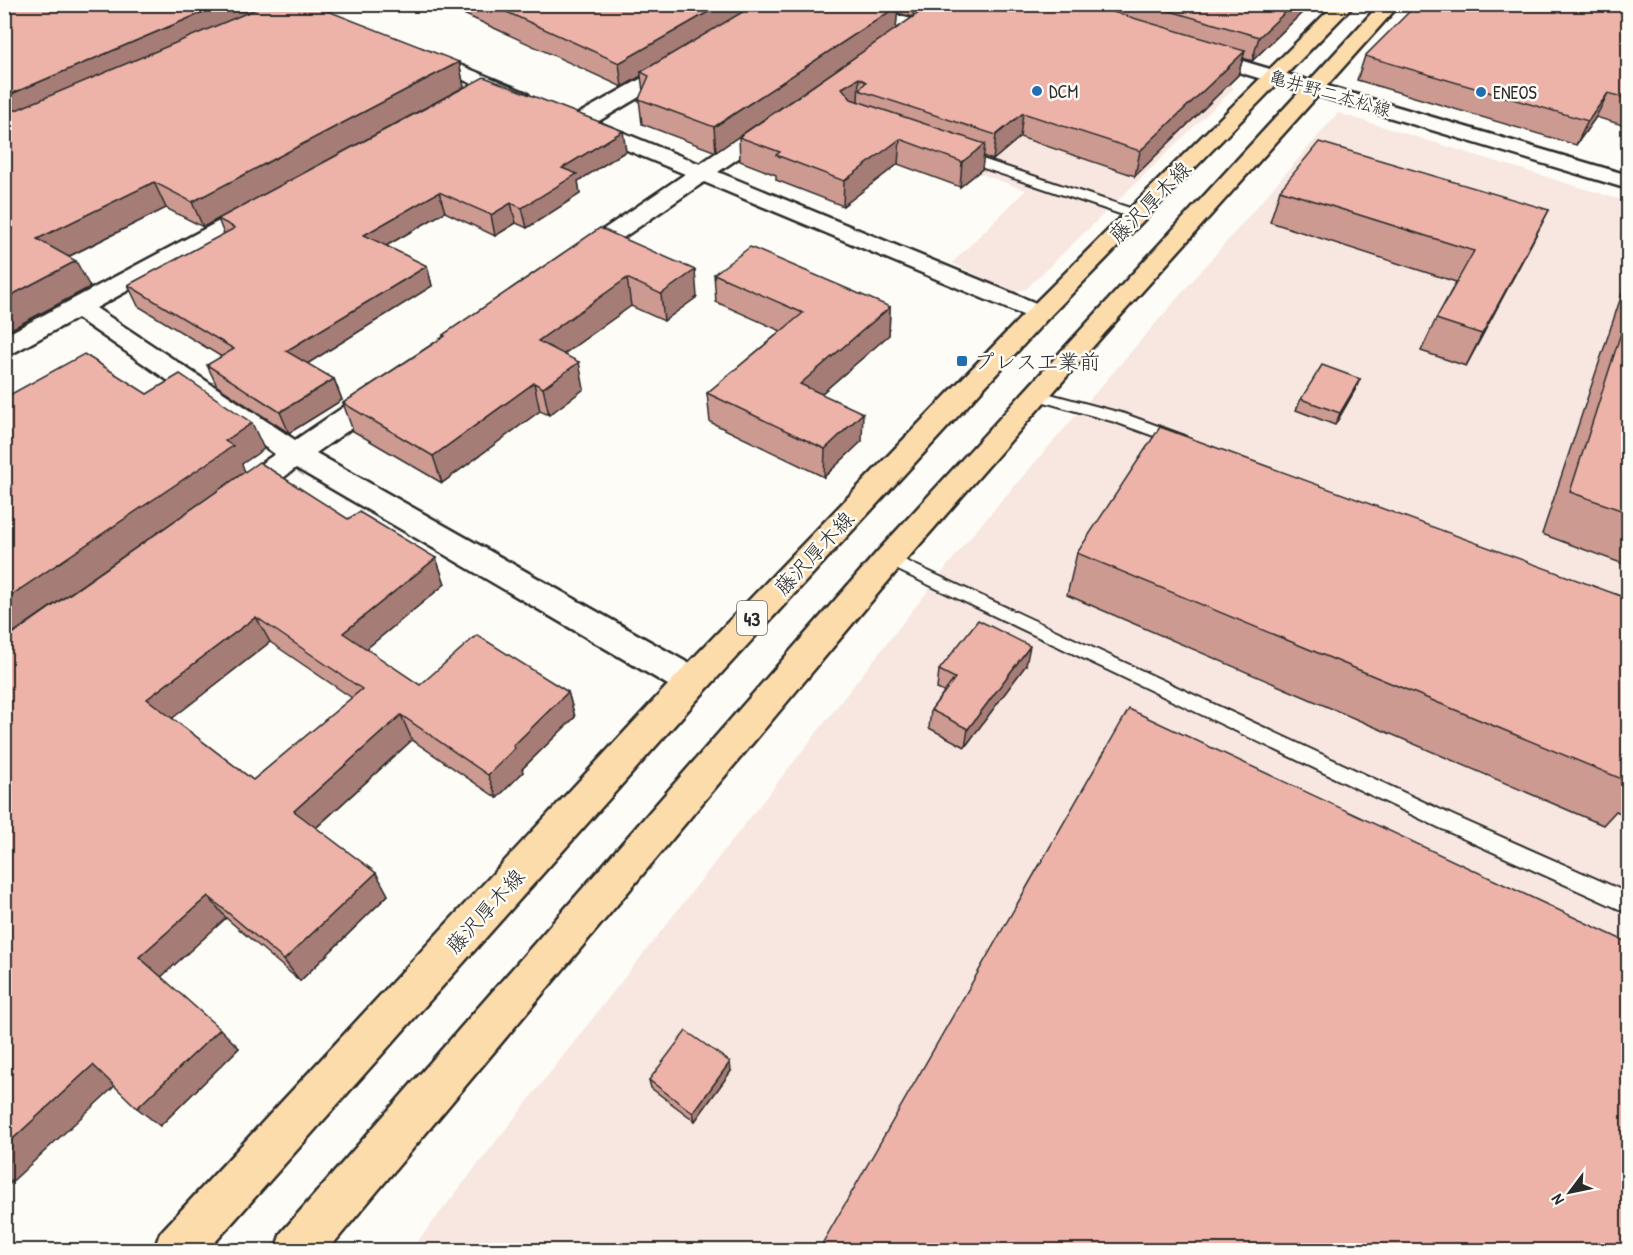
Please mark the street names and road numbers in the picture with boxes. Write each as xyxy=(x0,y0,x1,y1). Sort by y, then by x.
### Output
street label: 亀井野二本松線 xyxy=(1266,64,1394,122)
street label: 藤沢厚木線 xyxy=(1103,155,1197,249)
street label: 藤沢厚木線 xyxy=(768,505,860,601)
road number: 43 xyxy=(737,601,767,635)
street label: 藤沢厚木線 xyxy=(439,862,531,960)

